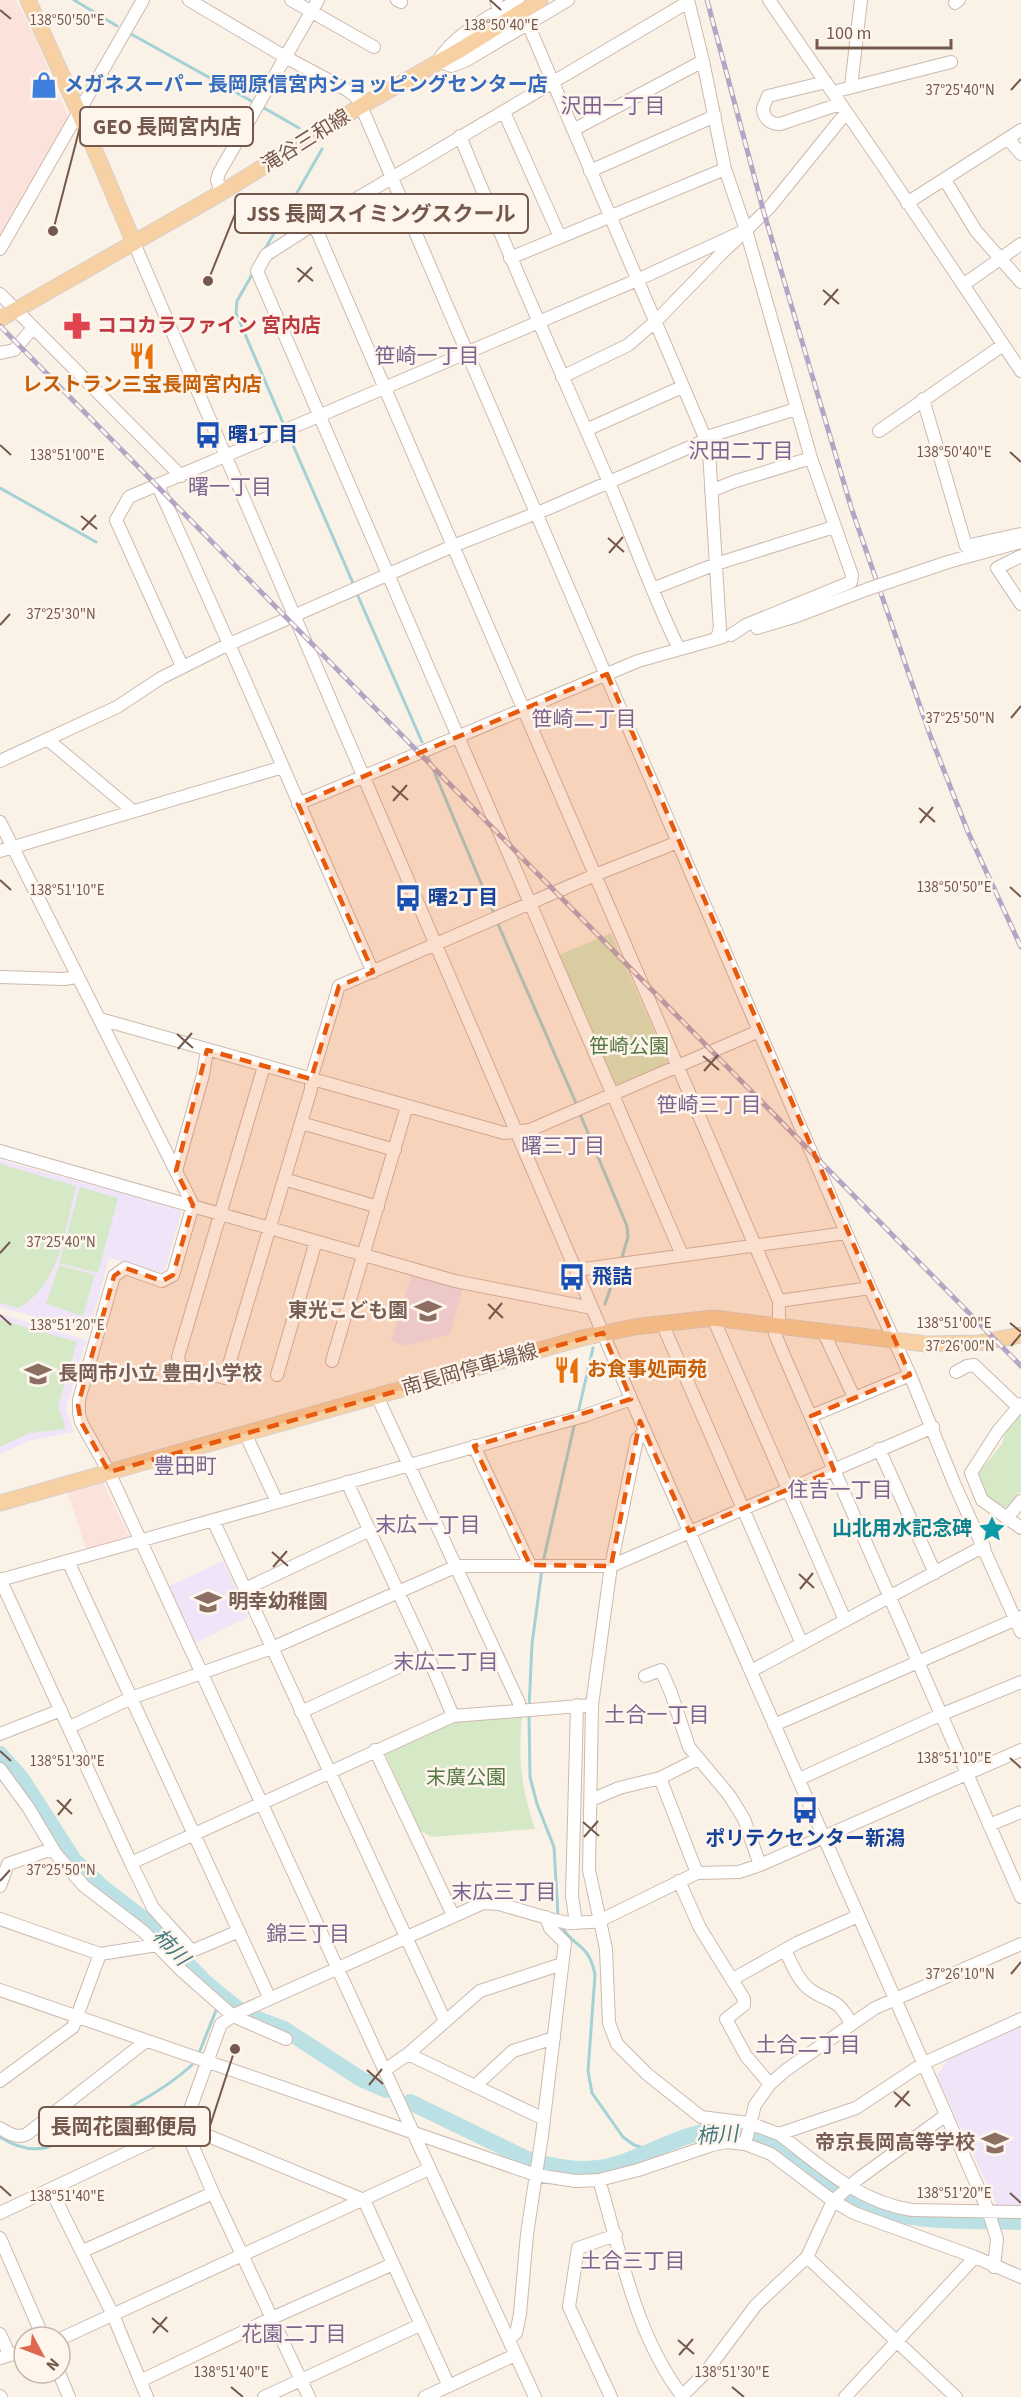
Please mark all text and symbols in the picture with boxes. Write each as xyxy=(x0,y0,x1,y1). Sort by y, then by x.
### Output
text: 138°50'50"E xyxy=(29,10,105,31)
scale bar xyxy=(817,12,950,50)
text: 138°50'40"E xyxy=(463,15,539,36)
text: 100 m xyxy=(826,21,871,46)
shop icon: メガネスーパー 長岡原信宮内ショッピングセンター店 xyxy=(29,70,59,100)
place label: メガネスーパー 長岡原信宮内ショッピングセンター店 xyxy=(64,71,548,99)
text: 37°25'40"N xyxy=(925,80,995,101)
district label: 沢田一丁目 xyxy=(561,91,666,121)
street label: 滝谷三和線 xyxy=(256,103,356,179)
callout: GEO 長岡宮内店 xyxy=(80,107,253,146)
text: GEO 長岡宮内店 xyxy=(93,112,241,142)
callout: JSS 長岡スイミングスクール xyxy=(235,194,528,233)
text: JSS 長岡スイミングスクール xyxy=(247,199,515,229)
pharmacy icon: ココカラファイン 宮内店 xyxy=(62,311,92,341)
place label: ココカラファイン 宮内店 xyxy=(97,312,321,340)
restaurant icon: レストラン三宝長岡宮内店 xyxy=(127,341,157,371)
district label: 笹崎一丁目 xyxy=(375,341,480,371)
place label: レストラン三宝長岡宮内店 xyxy=(22,371,262,399)
bus stop icon: 曙1丁目 xyxy=(193,420,223,450)
place label: 曙1丁目 xyxy=(228,421,299,449)
district label: 沢田二丁目 xyxy=(689,436,794,466)
text: 138°50'40"E xyxy=(916,442,992,463)
text: 138°51'00"E xyxy=(29,445,105,466)
district label: 曙一丁目 xyxy=(188,472,272,502)
text: 37°25'30"N xyxy=(26,604,96,625)
district label: 笹崎二丁目 xyxy=(532,704,637,734)
text: 37°25'50"N xyxy=(925,708,995,729)
text: 138°50'50"E xyxy=(916,877,992,898)
text: 138°51'10"E xyxy=(29,880,105,901)
bus stop icon: 曙2丁目 xyxy=(393,883,423,913)
place label: 曙2丁目 xyxy=(428,884,499,912)
park label: 笹崎公園 xyxy=(589,1033,669,1061)
district label: 笹崎三丁目 xyxy=(657,1090,762,1120)
district label: 曙三丁目 xyxy=(521,1131,605,1161)
text: 37°25'40"N xyxy=(26,1232,96,1253)
bus stop icon: 飛詰 xyxy=(557,1262,587,1292)
place label: 飛詰 xyxy=(592,1263,632,1291)
school or university icon: 東光こども園 xyxy=(413,1296,443,1326)
place label: 東光こども園 xyxy=(288,1297,408,1325)
text: 138°51'00"E xyxy=(916,1313,992,1334)
text: 138°51'20"E xyxy=(29,1315,105,1336)
text: 37°26'00"N xyxy=(925,1336,995,1357)
street label: 南長岡停車場線 xyxy=(399,1337,541,1403)
restaurant icon: お食事処両苑 xyxy=(552,1355,582,1385)
place label: お食事処両苑 xyxy=(587,1356,707,1384)
school or university icon: 長岡市小立 豊田小学校 xyxy=(23,1359,53,1389)
place label: 長岡市小立 豊田小学校 xyxy=(58,1360,262,1388)
district label: 豊田町 xyxy=(154,1451,217,1481)
district label: 住吉一丁目 xyxy=(788,1475,893,1505)
district label: 末広一丁目 xyxy=(376,1510,481,1540)
place icon: 山北用水記念碑 xyxy=(977,1514,1007,1544)
place label: 山北用水記念碑 xyxy=(832,1515,972,1543)
school or university icon: 明幸幼稚園 xyxy=(193,1587,223,1617)
place label: 明幸幼稚園 xyxy=(228,1588,328,1616)
district label: 末広二丁目 xyxy=(394,1647,499,1677)
district label: 土合一丁目 xyxy=(605,1700,710,1730)
text: 138°51'10"E xyxy=(916,1748,992,1769)
text: 138°51'30"E xyxy=(29,1751,105,1772)
park label: 末廣公園 xyxy=(426,1764,506,1792)
bus stop icon: ポリテクセンター新潟 xyxy=(790,1795,820,1825)
place label: ポリテクセンター新潟 xyxy=(705,1825,905,1853)
text: 37°25'50"N xyxy=(26,1860,96,1881)
district label: 末広三丁目 xyxy=(452,1877,557,1907)
district label: 錦三丁目 xyxy=(266,1919,350,1949)
water label: 柿川 xyxy=(146,1921,198,1974)
text: 37°26'10"N xyxy=(925,1964,995,1985)
district label: 土合二丁目 xyxy=(756,2030,861,2060)
callout: 長岡花園郵便局 xyxy=(39,2107,210,2146)
text: 長岡花園郵便局 xyxy=(51,2112,198,2142)
water label: 柿川 xyxy=(695,2118,741,2151)
school or university icon: 帝京長岡高等学校 xyxy=(980,2128,1010,2158)
place label: 帝京長岡高等学校 xyxy=(815,2129,975,2157)
text: 138°51'20"E xyxy=(916,2183,992,2204)
text: 138°51'40"E xyxy=(29,2186,105,2207)
district label: 土合三丁目 xyxy=(581,2246,686,2276)
district label: 花園二丁目 xyxy=(242,2319,347,2349)
north arrow xyxy=(12,2325,72,2385)
text: N xyxy=(41,2353,64,2375)
text: 138°51'40"E xyxy=(193,2362,269,2383)
text: 138°51'30"E xyxy=(694,2362,770,2383)

